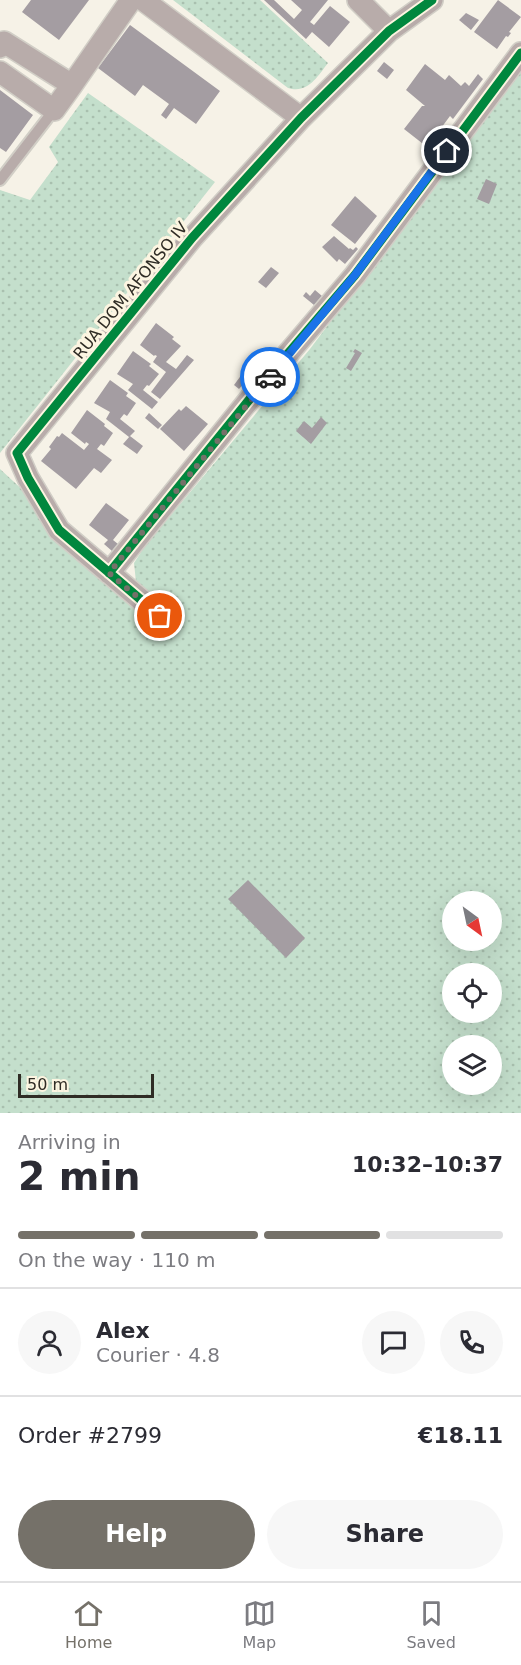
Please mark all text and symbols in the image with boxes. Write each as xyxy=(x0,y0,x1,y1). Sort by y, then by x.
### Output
pin xyxy=(421,125,472,176)
icon: home xyxy=(430,134,463,167)
street label: RUA DOM AFONSO IV xyxy=(69,218,192,363)
courier xyxy=(240,347,300,407)
icon: car xyxy=(254,361,287,394)
pin xyxy=(134,590,185,641)
icon: bag xyxy=(143,599,176,632)
north arrow xyxy=(442,891,502,951)
map controls xyxy=(442,891,502,1095)
button: locate xyxy=(442,963,502,1023)
button: layers xyxy=(442,1035,502,1095)
scale bar xyxy=(18,1071,154,1098)
text: 50 m xyxy=(27,1075,68,1094)
text: Arriving in xyxy=(18,1130,121,1154)
text: 10:32–10:37 xyxy=(352,1152,503,1177)
text: 2 min xyxy=(18,1154,140,1199)
text: On the way · 110 m xyxy=(18,1248,216,1272)
button: person xyxy=(18,1311,81,1374)
button: chat xyxy=(362,1311,425,1374)
button: phone xyxy=(440,1311,503,1374)
text: Alex xyxy=(96,1318,150,1343)
text: Courier · 4.8 xyxy=(96,1343,220,1367)
text: Order #2799 xyxy=(18,1423,162,1448)
text: €18.11 xyxy=(418,1423,503,1448)
button: Help xyxy=(18,1500,255,1569)
button: Share xyxy=(267,1500,503,1569)
tab: Home xyxy=(65,1597,112,1652)
tab: Map xyxy=(243,1597,276,1652)
tab: Saved xyxy=(406,1597,456,1652)

